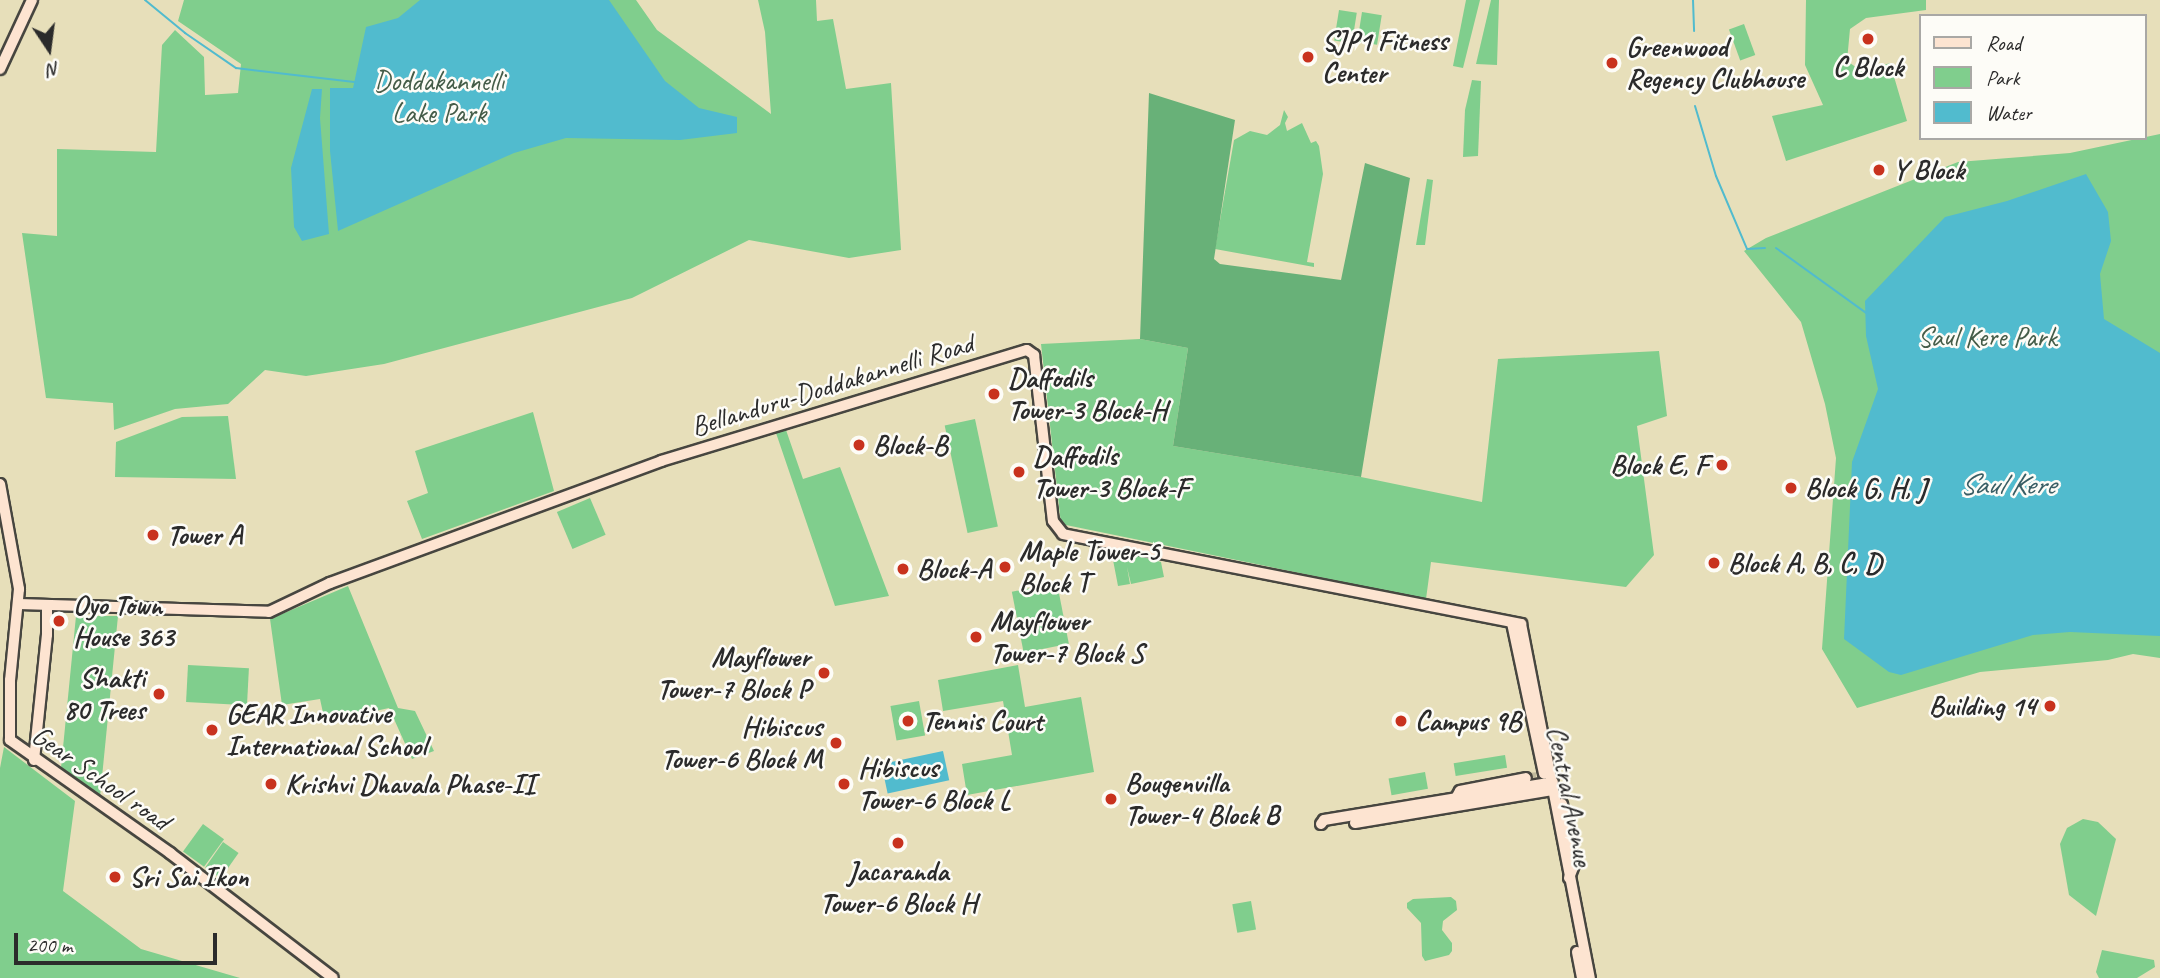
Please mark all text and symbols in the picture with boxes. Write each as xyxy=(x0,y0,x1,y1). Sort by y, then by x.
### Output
north arrow xyxy=(14,14,84,84)
legend xyxy=(1918,14,2146,140)
place label: SJP1 Fitness Center xyxy=(1322,24,1448,90)
place label: Greenwood Regency Clubhouse xyxy=(1626,30,1804,96)
text: Road xyxy=(1986,30,2021,56)
marker: C Block xyxy=(1860,31,1876,47)
marker: SJP1 Fitness Center xyxy=(1300,49,1316,65)
place label: C Block xyxy=(1833,50,1903,84)
marker: Greenwood Regency Clubhouse xyxy=(1604,55,1620,71)
text: N xyxy=(45,56,62,82)
park label: Doddakannelli Lake Park xyxy=(374,64,504,130)
text: Park xyxy=(1986,65,2019,91)
text: Water xyxy=(1986,100,2032,126)
place label: Y Block xyxy=(1893,153,1964,187)
marker: Y Block xyxy=(1871,162,1887,178)
park label: Saul Kere Park xyxy=(1917,320,2057,354)
street label: Bellanduru-Doddakannelli Road xyxy=(687,326,977,444)
place label: Daffodils Tower-3 Block-H xyxy=(1008,361,1166,427)
marker: Daffodils Tower-3 Block-H xyxy=(986,386,1002,402)
place label: Block-B xyxy=(873,428,947,462)
marker: Block-B xyxy=(851,437,867,453)
place label: Daffodils Tower-3 Block-F xyxy=(1033,439,1188,505)
place label: Block E, F xyxy=(1610,448,1708,482)
marker: Block E, F xyxy=(1714,457,1730,473)
marker: Daffodils Tower-3 Block-F xyxy=(1011,464,1027,480)
water label: Saul Kere xyxy=(1960,466,2054,502)
place label: Block G, H, J xyxy=(1805,471,1926,505)
marker: Block G, H, J xyxy=(1783,480,1799,496)
place label: Tower A xyxy=(167,518,242,552)
marker: Tower A xyxy=(145,527,161,543)
place label: Maple Tower-5 Block T xyxy=(1019,534,1159,600)
place label: Block A, B, C, D xyxy=(1728,546,1881,580)
place label: Block-A xyxy=(917,552,991,586)
marker: Block A, B, C, D xyxy=(1706,555,1722,571)
marker: Maple Tower-5 Block T xyxy=(997,559,1013,575)
marker: Block-A xyxy=(895,561,911,577)
place label: Oyo Town House 363 xyxy=(73,588,174,654)
place label: Mayflower Tower-7 Block S xyxy=(990,604,1144,670)
marker: Oyo Town House 363 xyxy=(51,613,67,629)
marker: Mayflower Tower-7 Block S xyxy=(968,629,984,645)
place label: Mayflower Tower-7 Block P xyxy=(657,640,810,706)
place label: Shakti 80 Trees xyxy=(64,661,145,727)
marker: Mayflower Tower-7 Block P xyxy=(816,665,832,681)
marker: Shakti 80 Trees xyxy=(151,686,167,702)
place label: Building 14 xyxy=(1929,689,2036,723)
place label: GEAR Innovative International School xyxy=(226,697,426,763)
marker: Building 14 xyxy=(2042,698,2058,714)
place label: Tennis Court xyxy=(922,704,1043,738)
place label: Campus 9B xyxy=(1415,704,1521,738)
place label: Hibiscus Tower-6 Block M xyxy=(661,710,822,776)
marker: Tennis Court xyxy=(900,713,916,729)
marker: Campus 9B xyxy=(1393,713,1409,729)
street label: Gear School road xyxy=(26,718,176,838)
marker: GEAR Innovative International School xyxy=(204,722,220,738)
street label: Central Avenue xyxy=(1540,723,1600,869)
marker: Hibiscus Tower-6 Block M xyxy=(828,735,844,751)
place label: Hibiscus Tower-6 Block L xyxy=(858,751,1010,817)
place label: Bougenvilla Tower-4 Block B xyxy=(1125,766,1280,832)
place label: Krishvi Dhavala Phase-II xyxy=(285,767,537,801)
marker: Krishvi Dhavala Phase-II xyxy=(263,776,279,792)
marker: Hibiscus Tower-6 Block L xyxy=(836,776,852,792)
marker: Bougenvilla Tower-4 Block B xyxy=(1103,791,1119,807)
marker: Jacaranda Tower-6 Block H xyxy=(890,835,906,851)
place label: Jacaranda Tower-6 Block H xyxy=(820,854,976,920)
place label: Sri Sai Ikon xyxy=(129,860,249,894)
marker: Sri Sai Ikon xyxy=(107,869,123,885)
scale bar xyxy=(18,918,220,962)
text: 200 m xyxy=(27,932,72,958)

